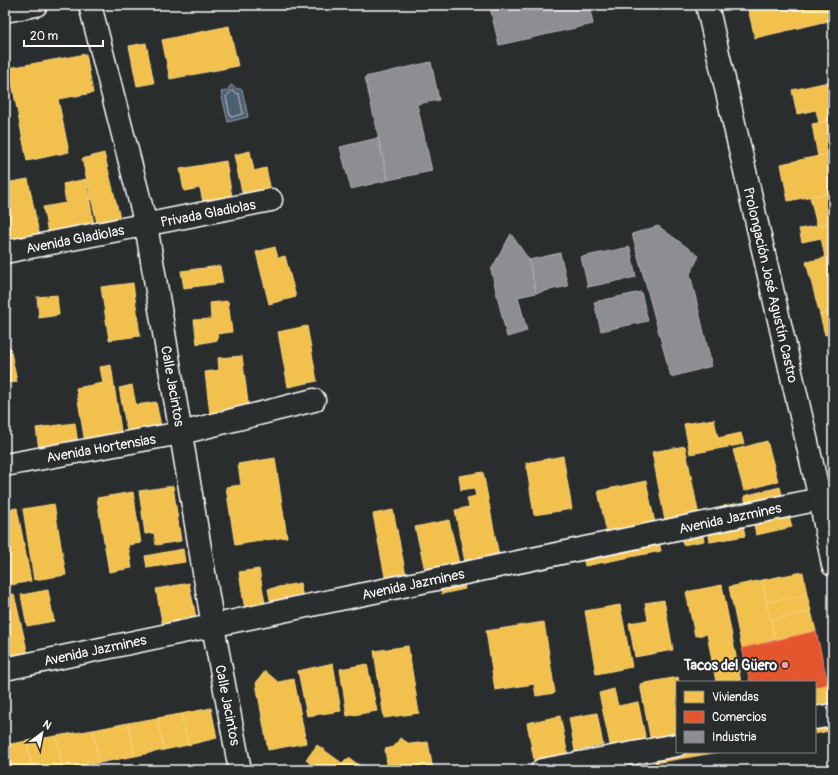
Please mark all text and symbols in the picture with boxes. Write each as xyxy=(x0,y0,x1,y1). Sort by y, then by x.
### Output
scale bar xyxy=(24,22,103,48)
text: 20 m xyxy=(30,29,59,44)
street label: Prolongación José Agustín Castro xyxy=(740,186,801,385)
street label: Privada Gladiolas xyxy=(159,196,258,231)
street label: Avenida Gladiolas xyxy=(24,221,126,257)
street label: Calle Jacintos xyxy=(157,344,188,428)
street label: Avenida Hortensias xyxy=(45,430,158,466)
street label: Avenida Jazmines xyxy=(677,499,784,538)
street label: Avenida Jazmines xyxy=(360,565,467,604)
street label: Avenida Jazmines xyxy=(42,631,149,670)
place label: Tacos del Güero xyxy=(683,657,777,674)
marker: Tacos del Güero xyxy=(780,660,790,670)
street label: Calle Jacintos xyxy=(211,663,244,748)
legend xyxy=(676,681,816,753)
text: Viviendas xyxy=(712,690,759,705)
text: Comercios xyxy=(712,710,767,725)
north arrow xyxy=(22,713,62,753)
text: N xyxy=(40,717,54,733)
text: Industria xyxy=(712,730,757,745)

